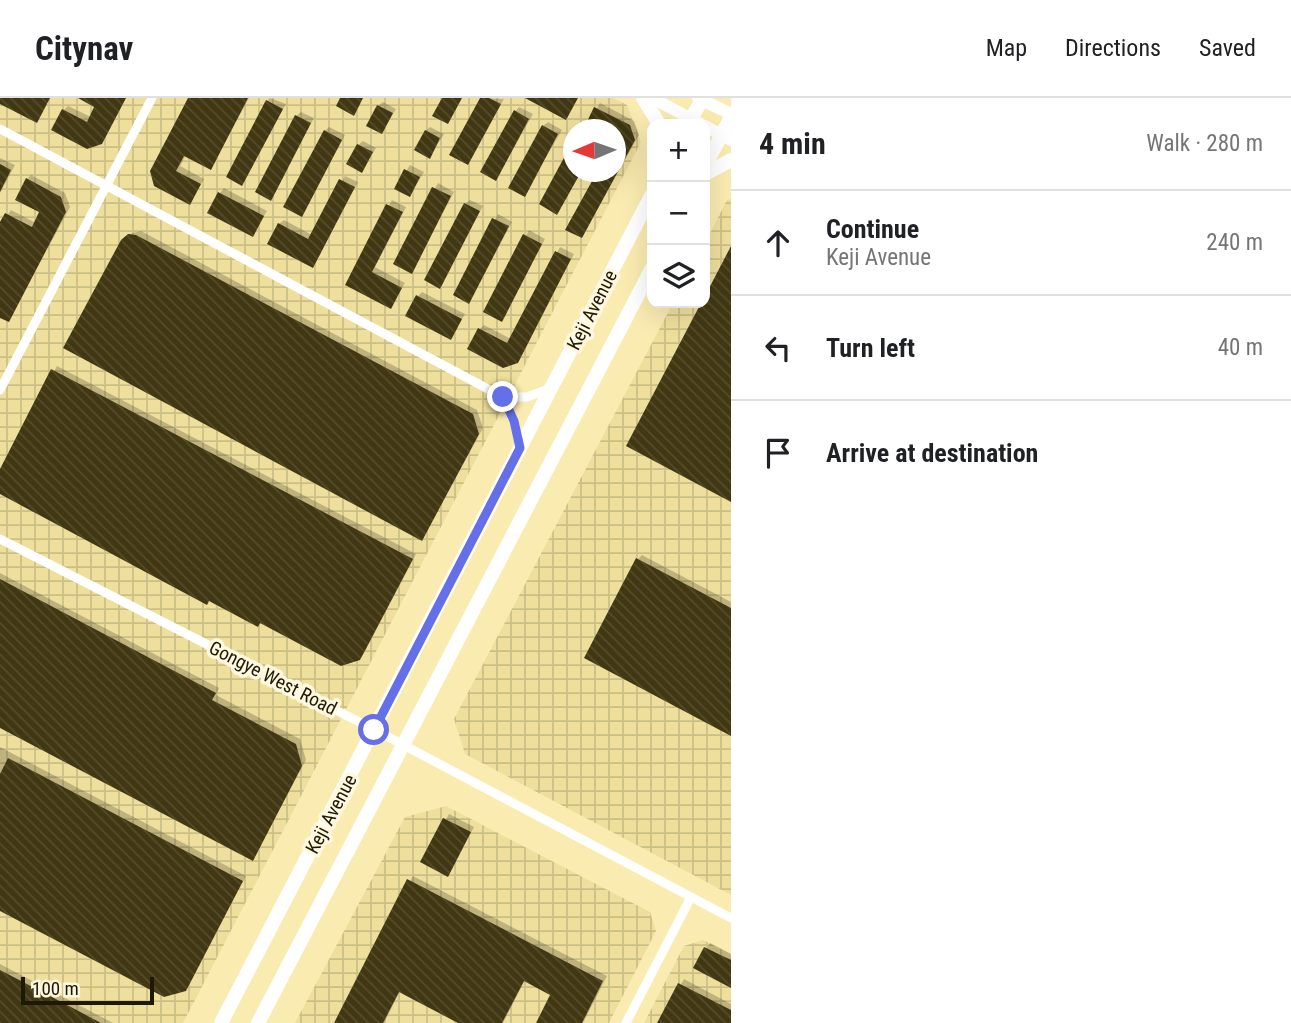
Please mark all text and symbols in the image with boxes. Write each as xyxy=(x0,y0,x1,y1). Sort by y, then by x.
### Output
text: Citynav xyxy=(35,29,133,68)
text: Map xyxy=(986,34,1027,62)
text: Directions xyxy=(1065,34,1161,62)
text: Saved xyxy=(1199,34,1256,62)
north arrow xyxy=(563,119,626,182)
map controls xyxy=(647,119,710,308)
button: + xyxy=(647,119,710,182)
text: 4 min xyxy=(759,126,826,161)
text: Walk · 280 m xyxy=(1146,130,1263,157)
button: − xyxy=(647,182,710,245)
text: Continue xyxy=(826,214,919,244)
icon: ahead xyxy=(759,224,797,262)
text: 240 m xyxy=(1206,229,1263,256)
text: Keji Avenue xyxy=(826,244,931,271)
button: layers xyxy=(647,245,710,308)
street label: Keji Avenue xyxy=(562,266,622,354)
icon: left xyxy=(759,329,797,367)
text: Turn left xyxy=(826,333,915,363)
text: 40 m xyxy=(1218,334,1263,361)
route end xyxy=(487,381,518,412)
icon: arrive xyxy=(759,434,797,472)
text: Arrive at destination xyxy=(826,438,1038,468)
street label: Gongye West Road xyxy=(205,636,341,720)
route start xyxy=(358,714,389,745)
street label: Keji Avenue xyxy=(300,770,362,858)
scale bar xyxy=(21,974,154,1006)
text: 100 m xyxy=(32,977,79,1000)

